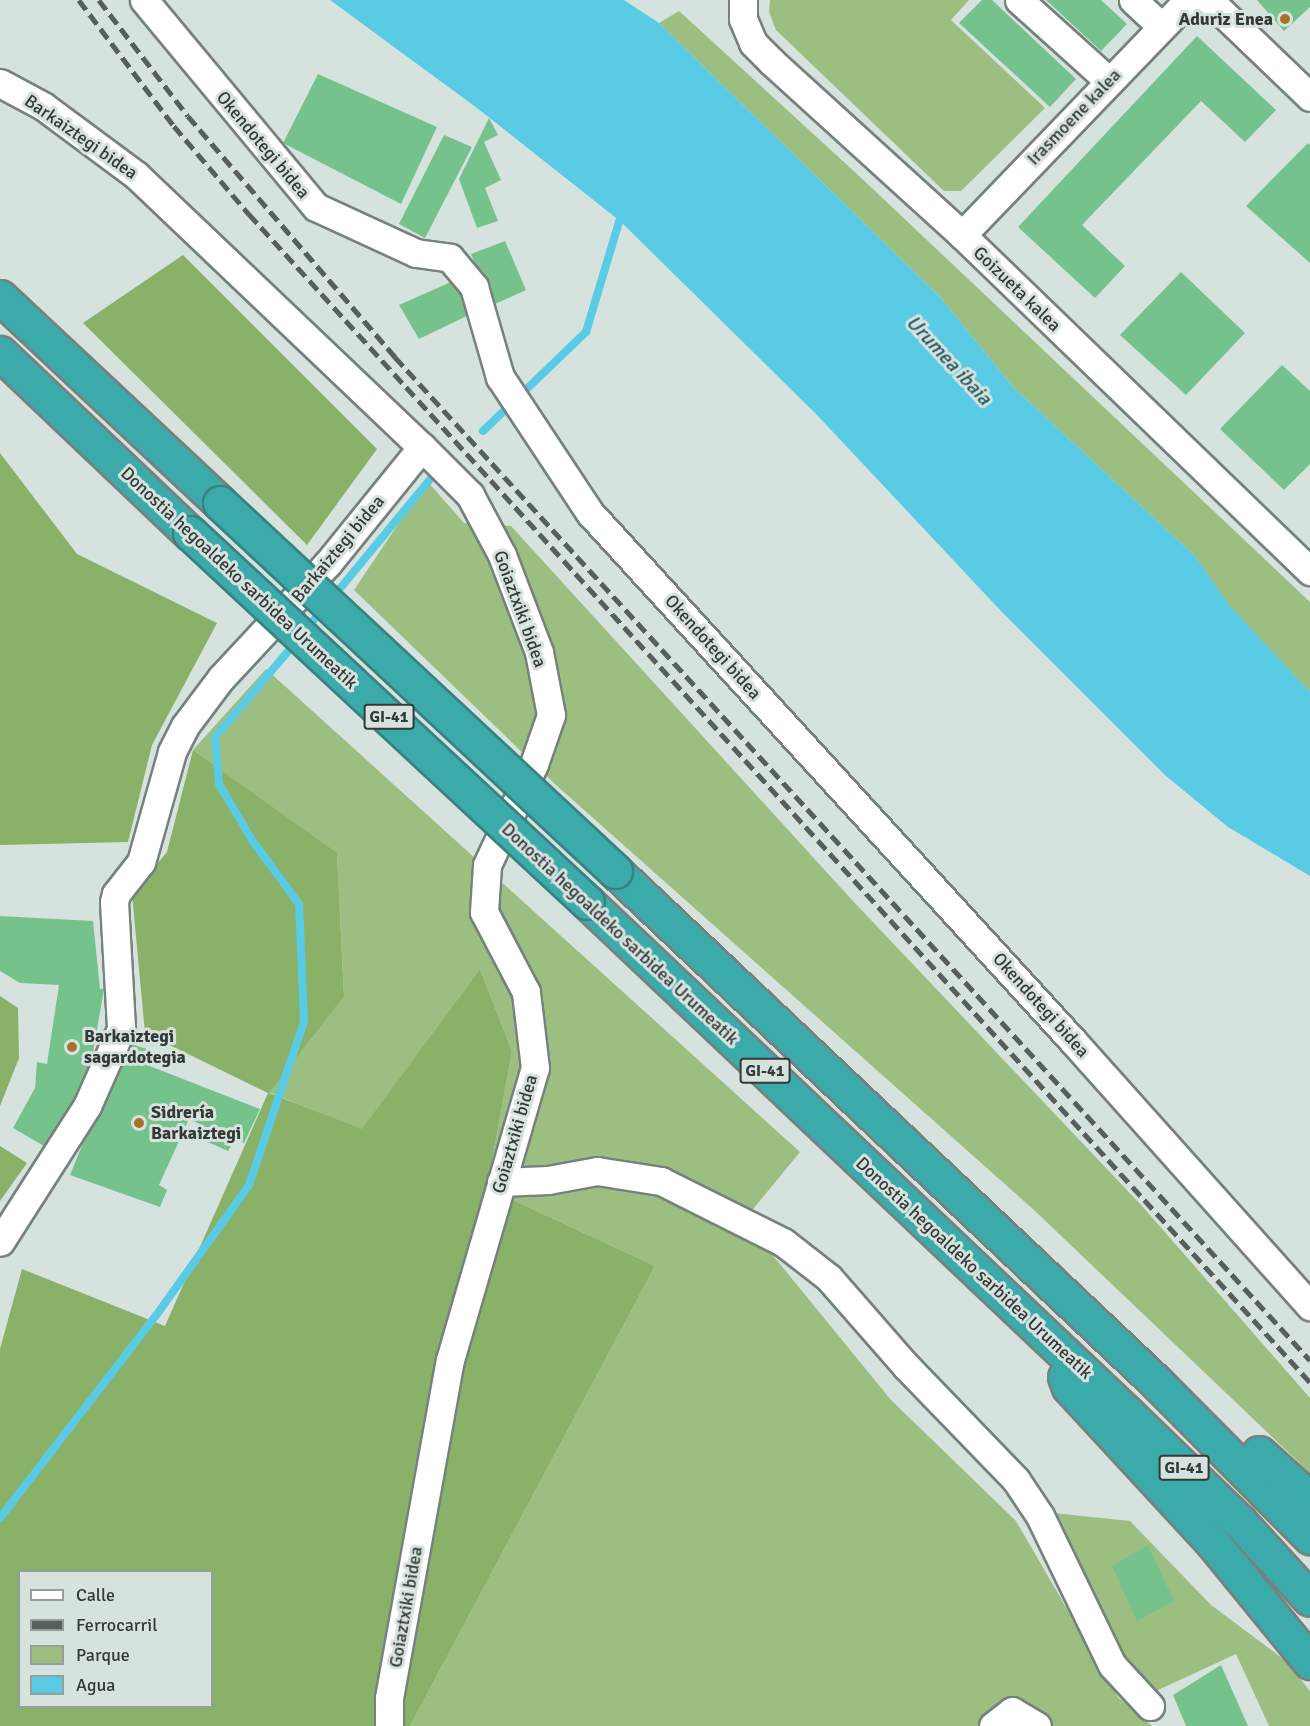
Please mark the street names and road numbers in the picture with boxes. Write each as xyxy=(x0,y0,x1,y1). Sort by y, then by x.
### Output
street label: Irasmoene kalea xyxy=(1023,64,1125,170)
street label: Okendotegi bidea xyxy=(212,87,314,203)
street label: Barkaiztegi bidea xyxy=(20,90,142,184)
street label: Goizueta kalea xyxy=(969,242,1065,336)
street label: Donostia hegoaldeko sarbidea Urumeatik xyxy=(116,462,362,694)
street label: Barkaiztegi bidea xyxy=(287,491,389,607)
street label: Goiaztxiki bidea xyxy=(489,548,551,670)
street label: Okendotegi bidea xyxy=(660,590,766,704)
road number: GI-41 xyxy=(364,704,414,730)
street label: Donostia hegoaldeko sarbidea Urumeatik xyxy=(497,818,743,1050)
street label: Okendotegi bidea xyxy=(988,948,1094,1062)
road number: GI-41 xyxy=(740,1058,790,1084)
street label: Goiaztxiki bidea xyxy=(488,1072,542,1196)
street label: Donostia hegoaldeko sarbidea Urumeatik xyxy=(851,1152,1097,1384)
road number: GI-41 xyxy=(1158,1455,1210,1481)
street label: Goiaztxiki bidea xyxy=(385,1545,427,1669)

